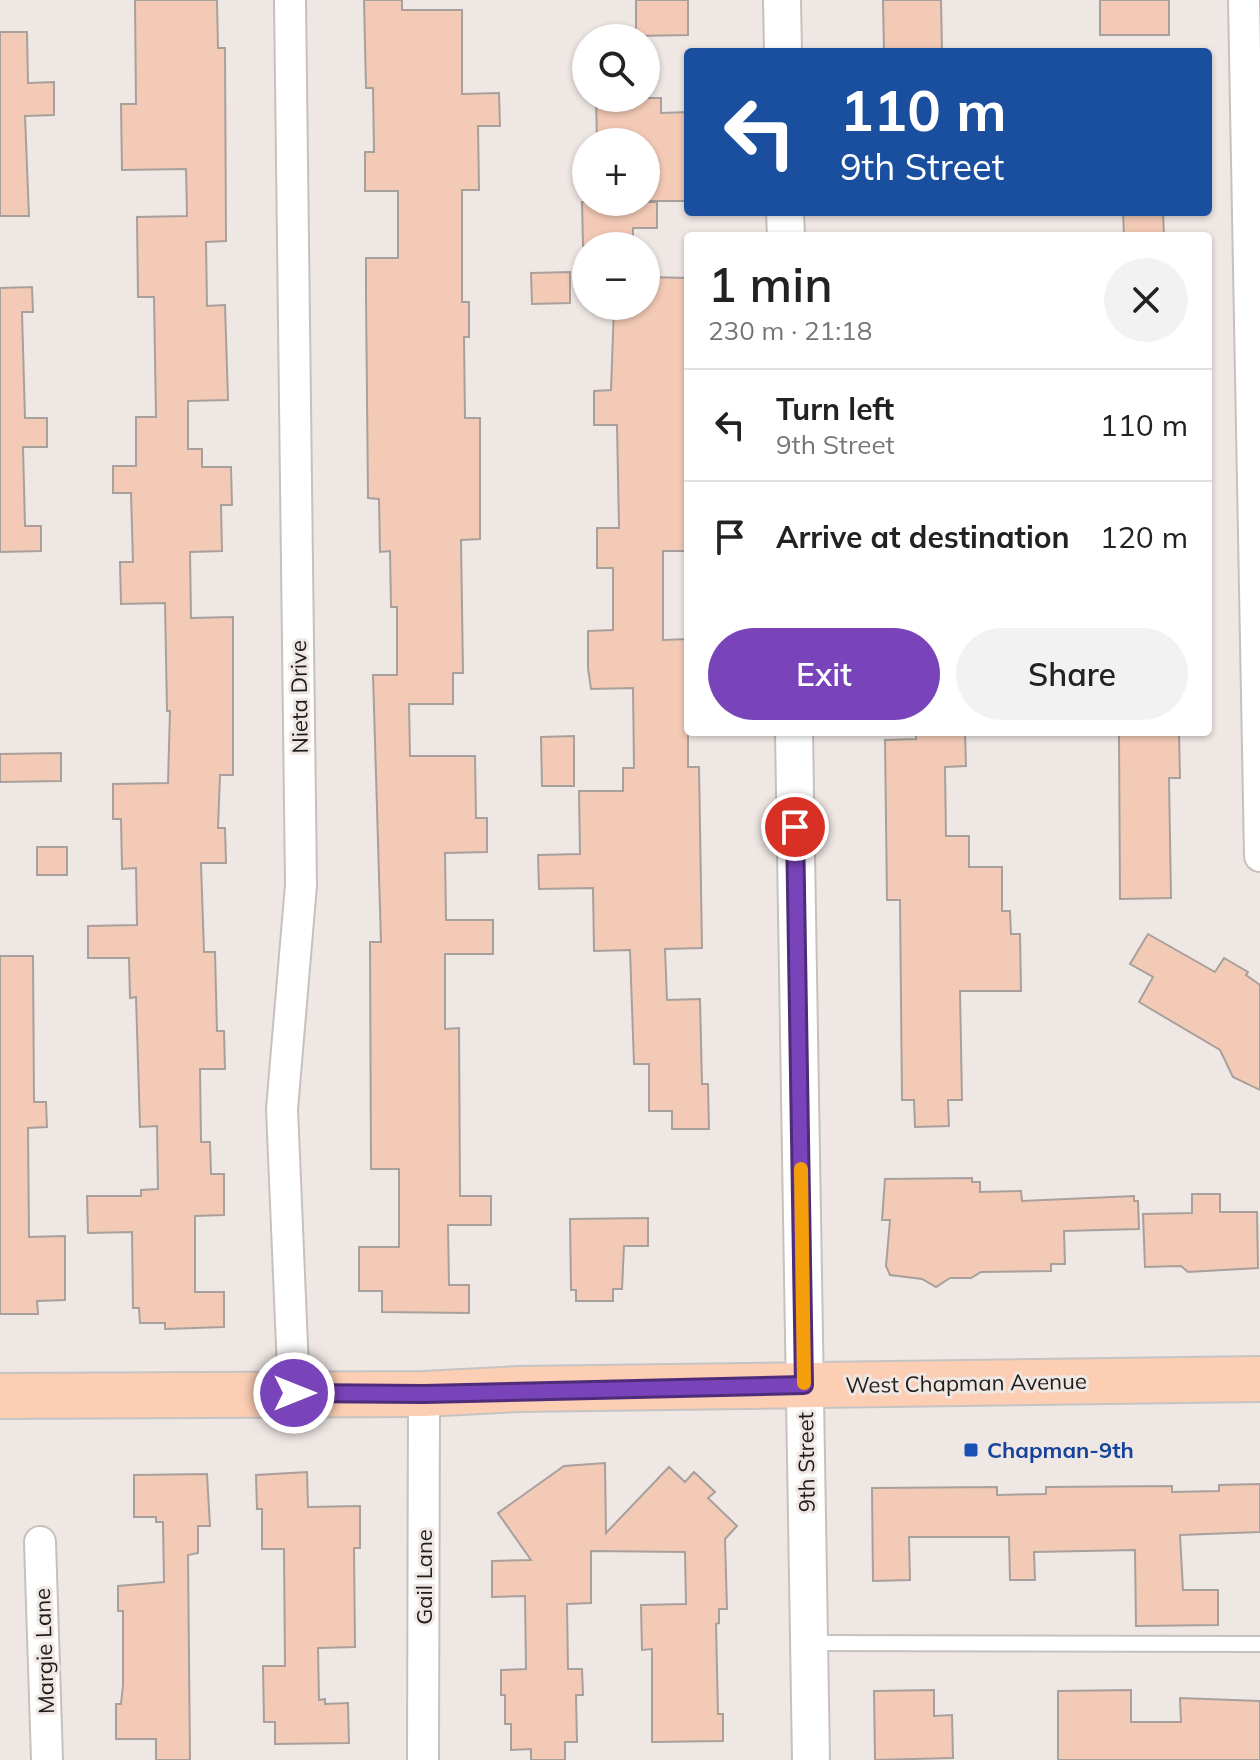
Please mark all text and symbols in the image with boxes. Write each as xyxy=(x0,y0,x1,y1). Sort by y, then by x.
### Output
map controls xyxy=(572,24,660,320)
button: search xyxy=(572,24,660,112)
text: 110 m xyxy=(840,75,1007,145)
icon: left xyxy=(708,80,812,184)
button: + xyxy=(572,128,660,216)
text: 9th Street xyxy=(840,144,1004,189)
button: − xyxy=(572,232,660,320)
text: 1 min xyxy=(708,254,833,314)
button: close xyxy=(1104,258,1188,342)
text: 230 m · 21:18 xyxy=(708,314,872,347)
text: Turn left xyxy=(776,390,894,428)
icon: left xyxy=(708,403,752,447)
text: 110 m xyxy=(1100,406,1188,444)
text: 9th Street xyxy=(776,428,895,461)
icon: arrive xyxy=(708,515,752,559)
text: Arrive at destination xyxy=(776,518,1070,556)
text: 120 m xyxy=(1100,518,1188,556)
button: Exit xyxy=(708,628,940,720)
button: Share xyxy=(956,628,1188,720)
street label: Nieta Drive xyxy=(284,640,314,754)
pin xyxy=(761,793,829,861)
icon: arrive xyxy=(773,805,817,849)
position arrow xyxy=(252,1351,336,1435)
street label: West Chapman Avenue xyxy=(845,1367,1087,1399)
street label: 9th Street xyxy=(791,1411,821,1512)
place label: Chapman-9th xyxy=(987,1436,1134,1464)
marker: Chapman-9th xyxy=(962,1441,980,1459)
street label: Gail Lane xyxy=(410,1529,438,1625)
street label: Margie Lane xyxy=(28,1587,60,1715)

